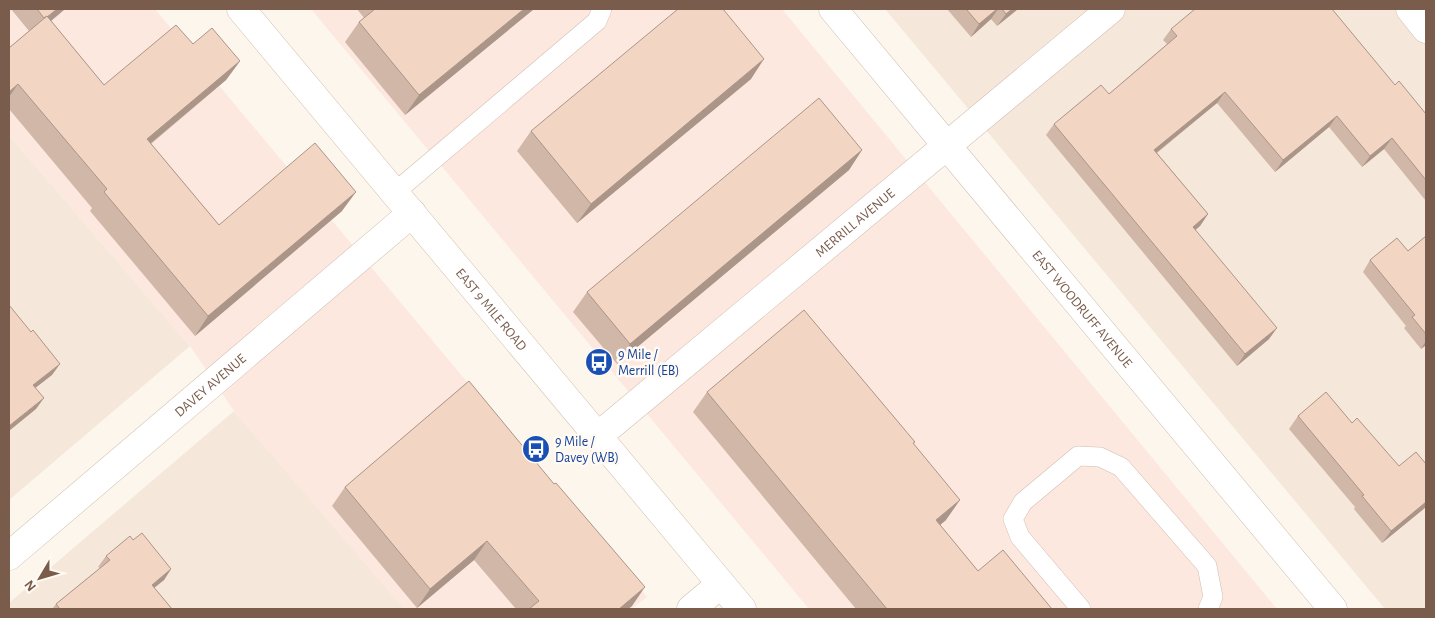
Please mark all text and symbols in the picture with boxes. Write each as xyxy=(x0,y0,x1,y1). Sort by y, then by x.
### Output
street label: MERRILL AVENUE xyxy=(813,186,898,260)
street label: EAST WOODRUFF AVENUE xyxy=(1029,248,1135,371)
street label: EAST 9 MILE ROAD xyxy=(453,266,529,354)
bus stop icon: 9 Mile / Merrill (EB) xyxy=(584,347,614,377)
place label: 9 Mile / Merrill (EB) xyxy=(618,348,679,378)
street label: DAVEY AVENUE xyxy=(172,351,249,420)
bus stop icon: 9 Mile / Davey (WB) xyxy=(521,434,551,464)
place label: 9 Mile / Davey (WB) xyxy=(555,435,619,465)
north arrow xyxy=(15,553,65,603)
text: N xyxy=(22,577,39,594)

